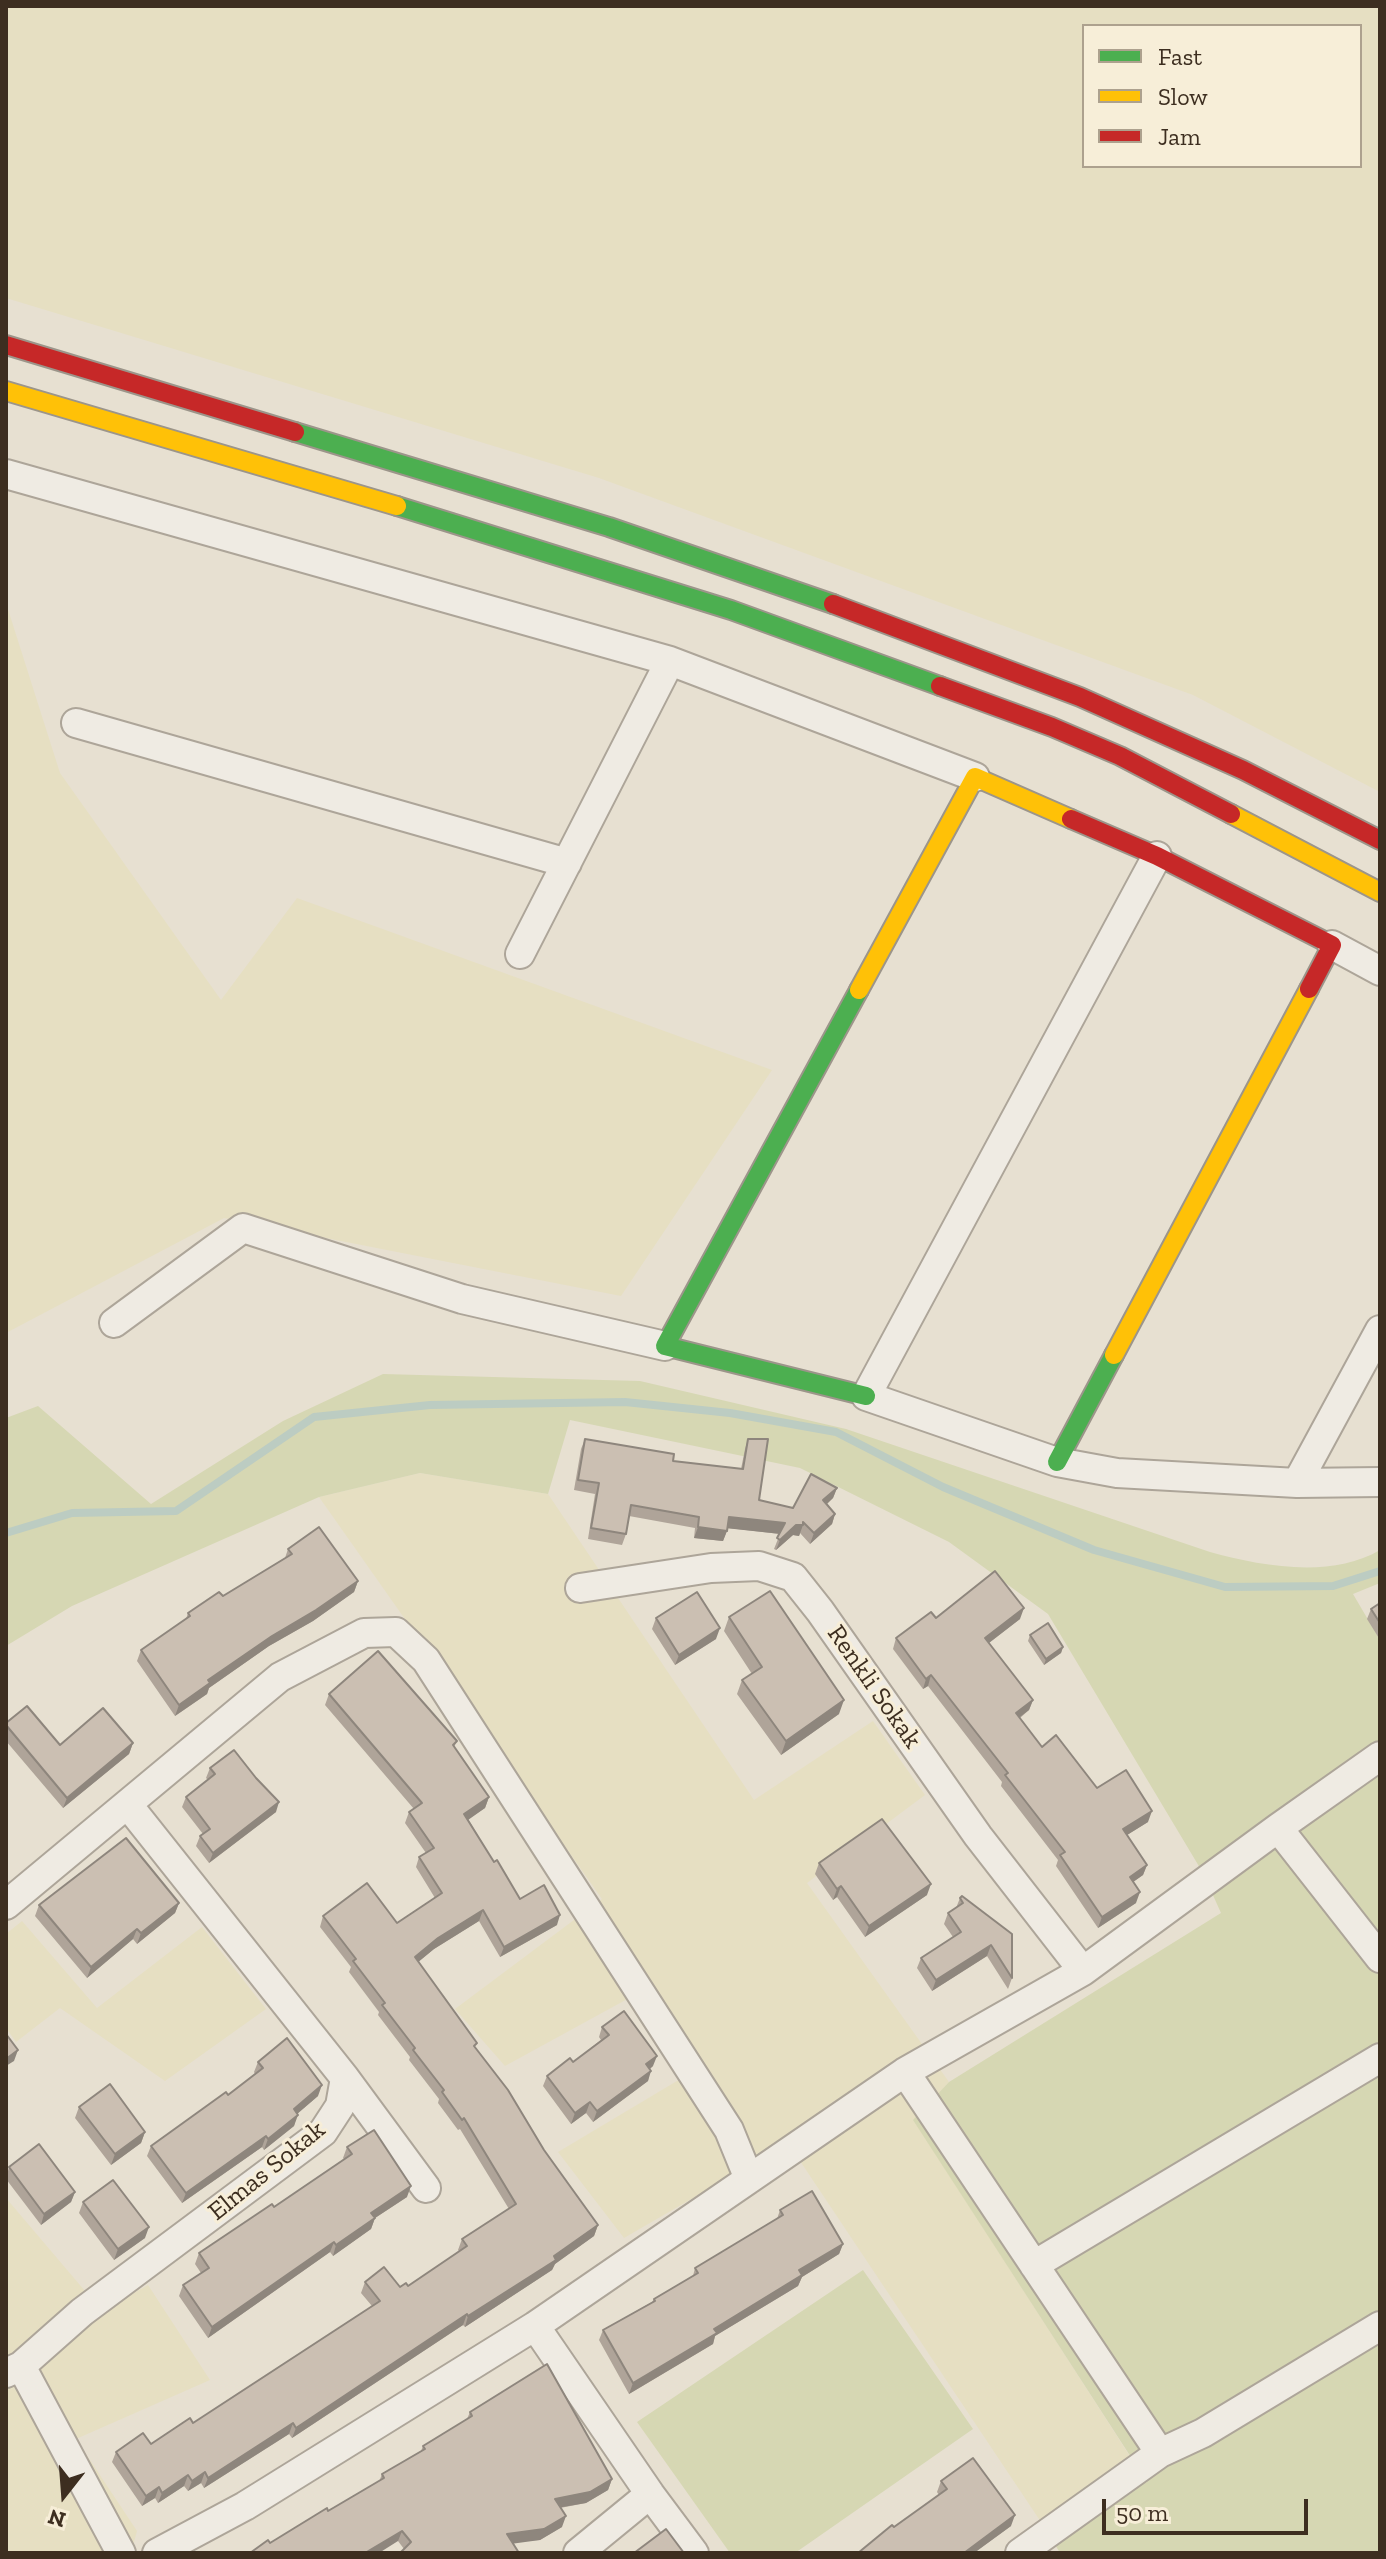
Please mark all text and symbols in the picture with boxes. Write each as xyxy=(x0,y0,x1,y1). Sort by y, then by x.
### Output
legend xyxy=(1082,24,1362,168)
text: Fast xyxy=(1158,42,1202,71)
text: Slow xyxy=(1158,82,1208,111)
text: Jam xyxy=(1158,122,1201,151)
street label: Renkli Sokak xyxy=(820,1619,928,1755)
street label: Elmas Sokak xyxy=(202,2114,332,2228)
north arrow xyxy=(24,2455,104,2535)
scale bar xyxy=(1106,2483,1312,2533)
text: 50 m xyxy=(1116,2498,1168,2527)
text: N xyxy=(45,2503,69,2534)

